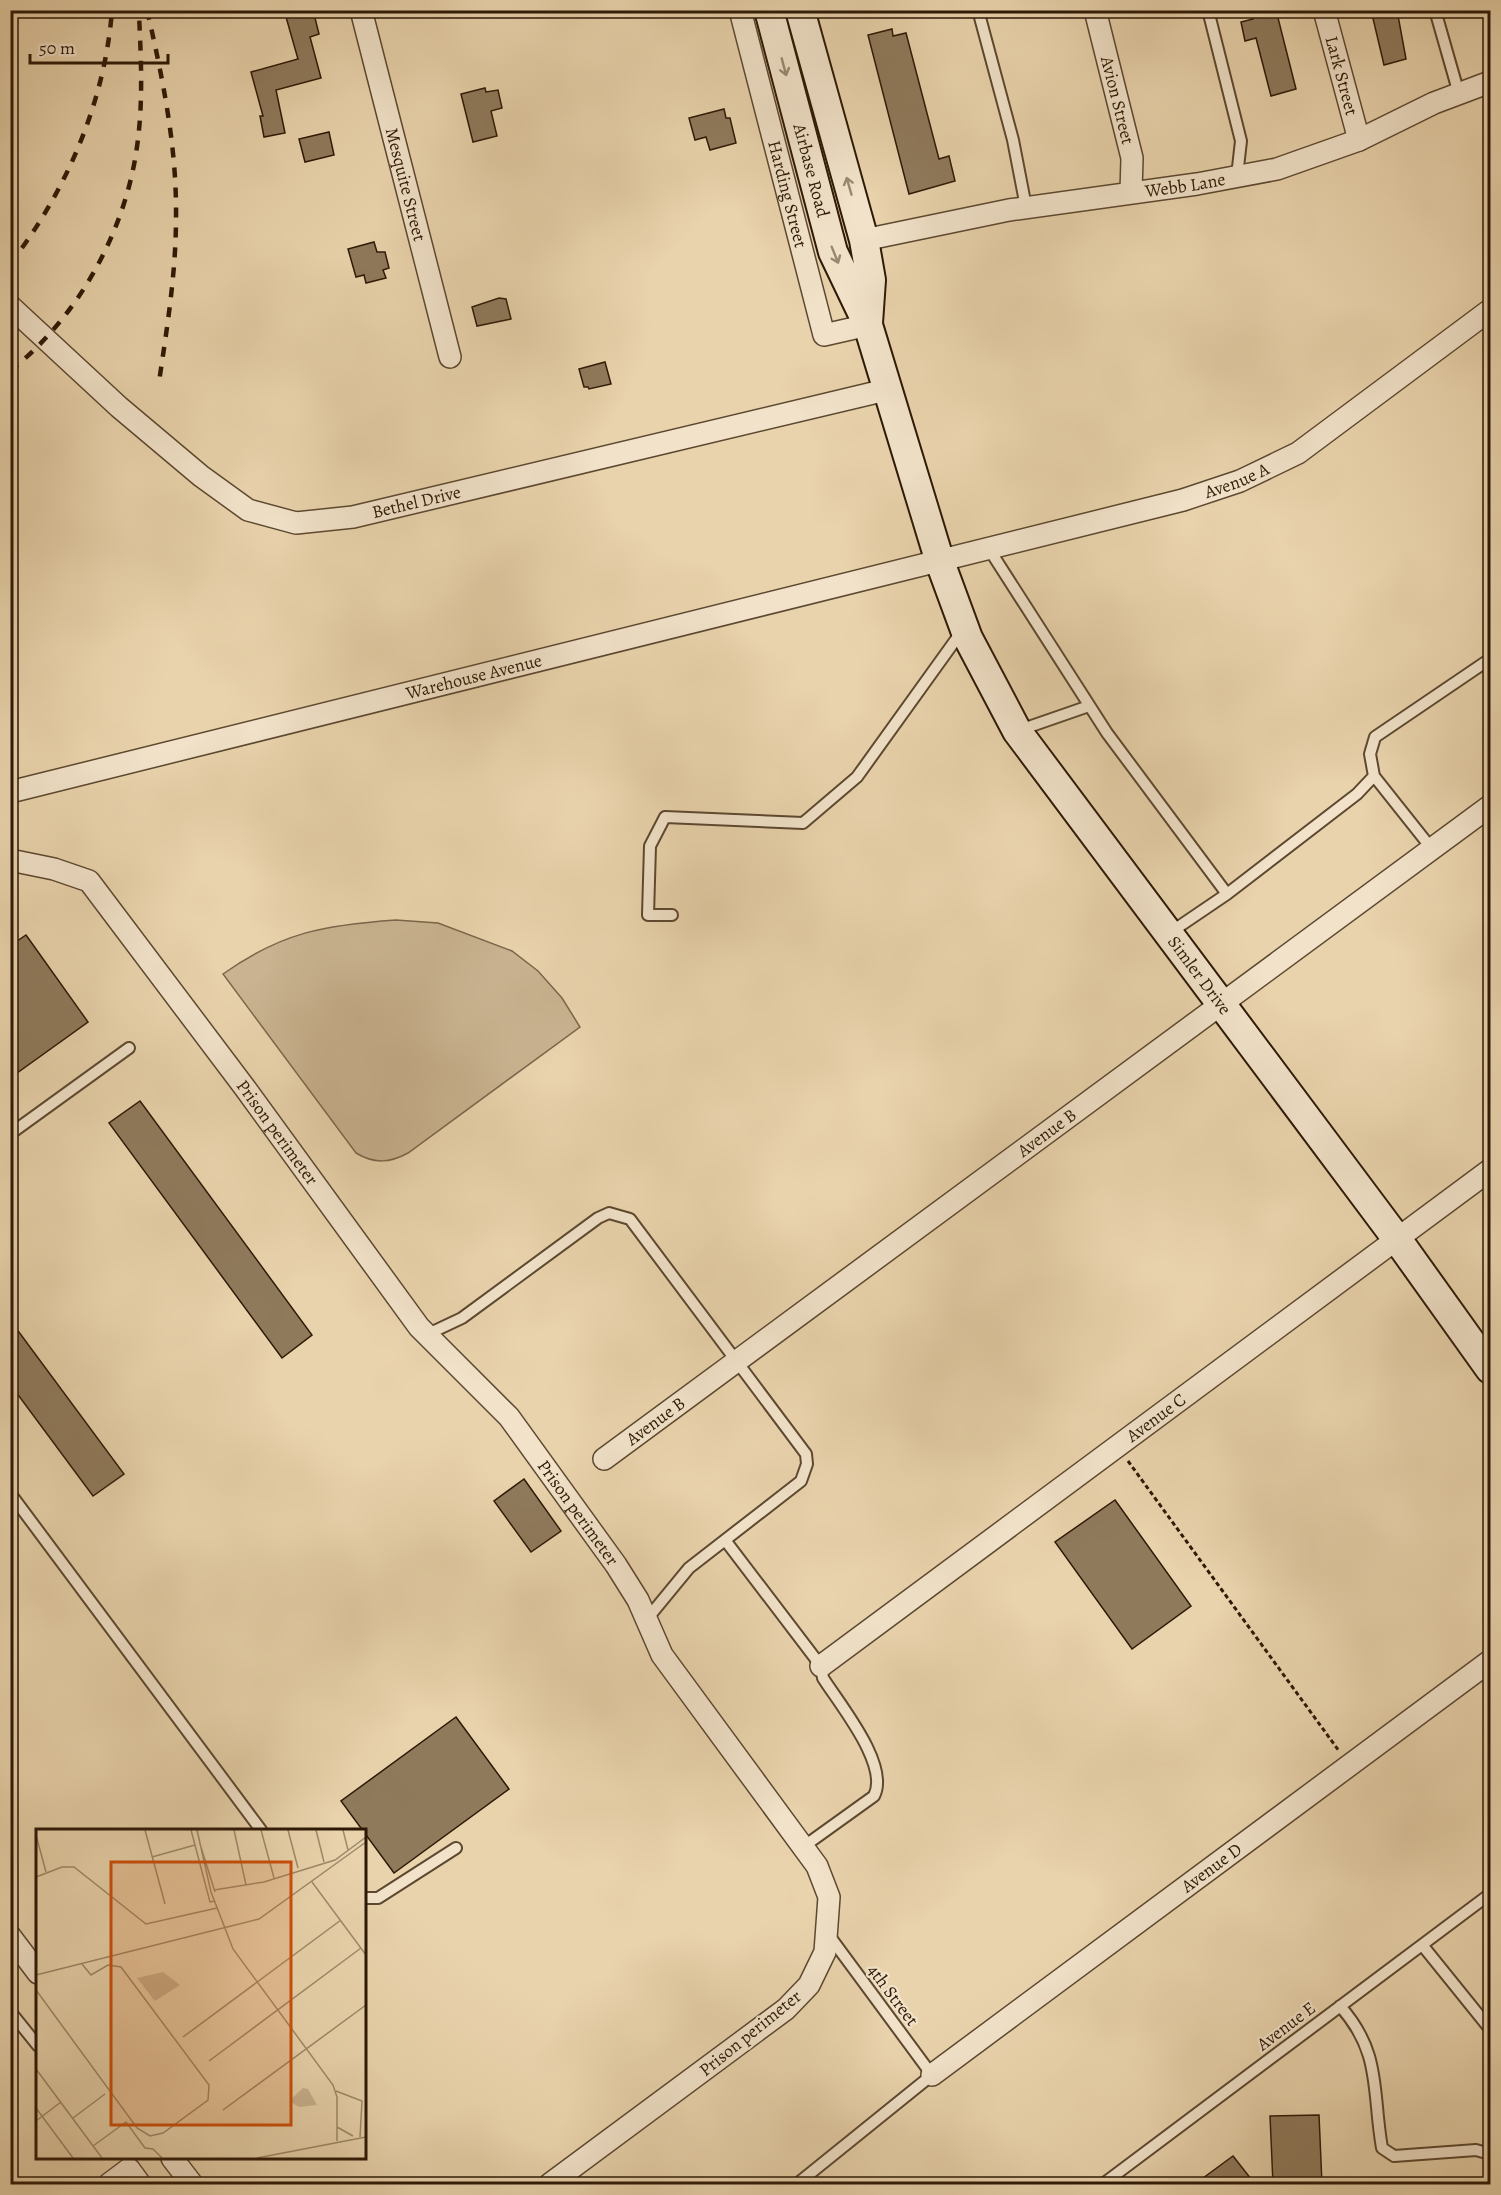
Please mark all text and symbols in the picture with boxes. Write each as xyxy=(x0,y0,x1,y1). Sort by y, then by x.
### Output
scale bar xyxy=(30,27,168,65)
street label: Lark Street xyxy=(1320,33,1364,118)
text: 50 m xyxy=(39,36,75,60)
street label: Avion Street xyxy=(1095,53,1140,147)
one-way arrow xyxy=(779,57,790,76)
street label: Airbase Road xyxy=(787,120,835,220)
street label: Mesquite Street xyxy=(380,125,432,244)
street label: Harding Street xyxy=(762,138,813,250)
street label: Webb Lane xyxy=(1143,167,1227,203)
one-way arrow xyxy=(843,176,854,195)
one-way arrow xyxy=(830,246,841,264)
street label: Avenue A xyxy=(1200,457,1274,504)
street label: Bethel Drive xyxy=(369,480,463,524)
street label: Warehouse Avenue xyxy=(402,648,544,705)
street label: Simler Drive xyxy=(1162,931,1237,1020)
street label: Prison perimeter xyxy=(231,1075,324,1190)
street label: Avenue B xyxy=(1011,1103,1081,1163)
street label: Avenue C xyxy=(1121,1388,1191,1448)
street label: Avenue B xyxy=(620,1391,690,1451)
street label: Prison perimeter xyxy=(532,1455,625,1570)
inset map xyxy=(36,1829,366,2159)
street label: Avenue D xyxy=(1175,1837,1247,1899)
street label: 4th Street xyxy=(862,1959,924,2031)
street label: Prison perimeter xyxy=(694,1984,806,2082)
street label: Avenue E xyxy=(1251,1996,1320,2057)

